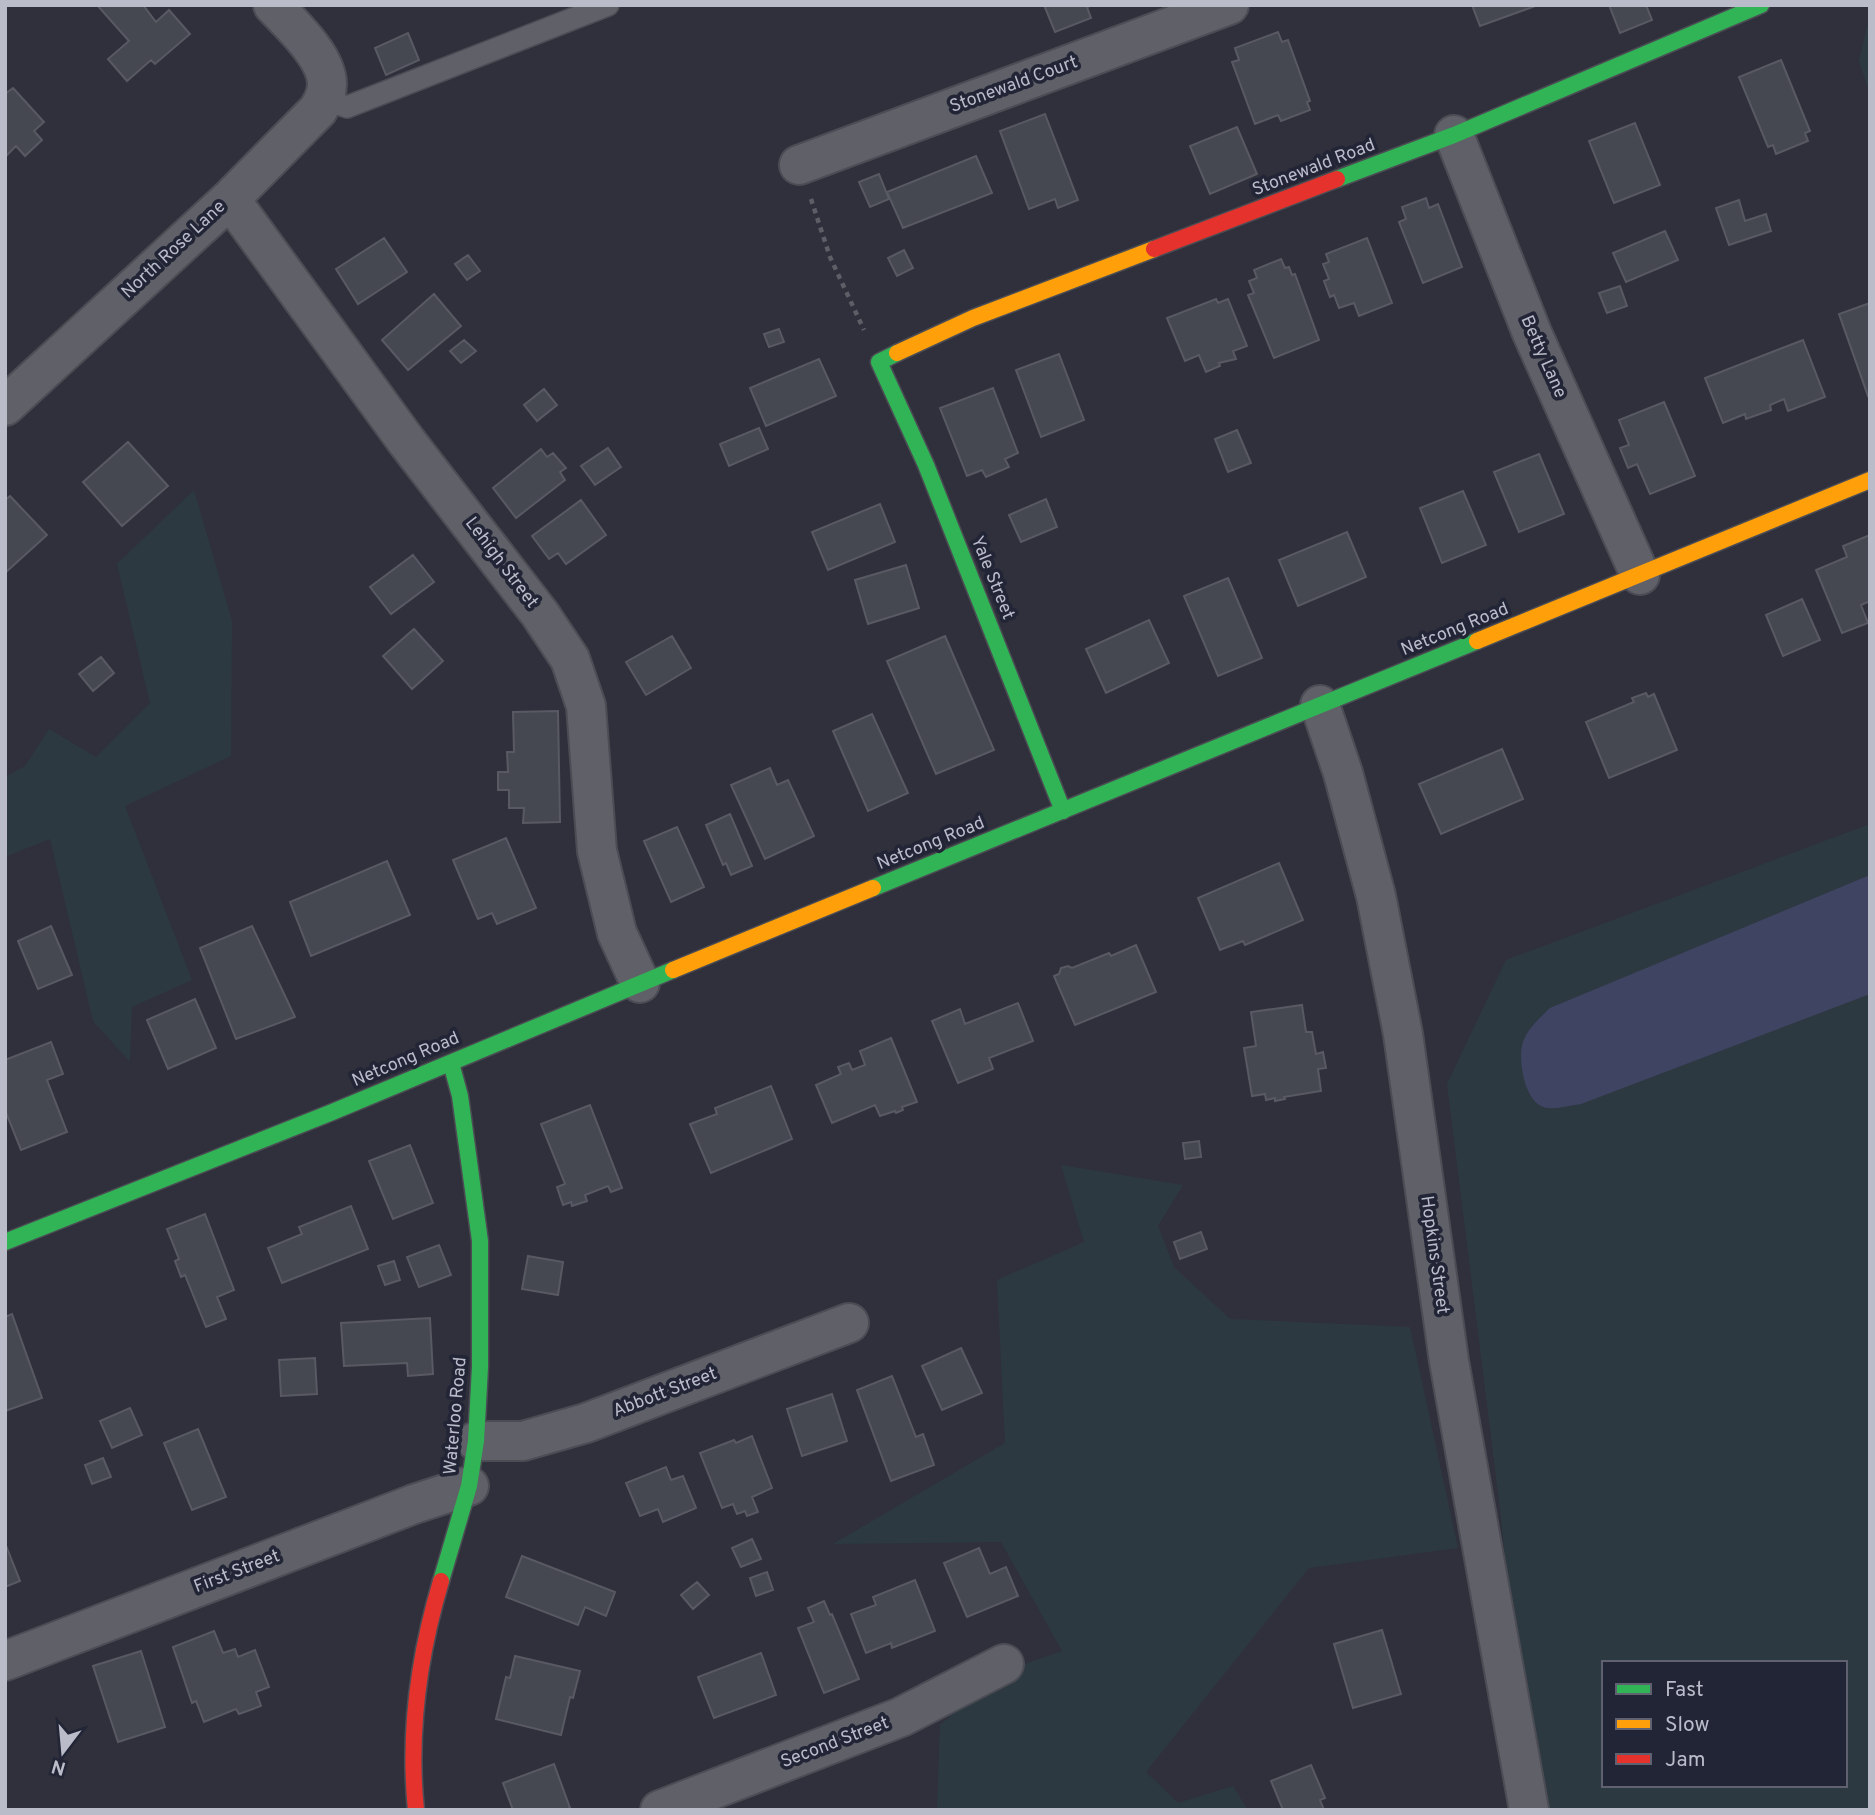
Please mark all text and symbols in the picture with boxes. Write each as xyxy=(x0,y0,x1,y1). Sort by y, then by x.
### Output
street label: Stonewald Court xyxy=(947,51,1081,119)
street label: Stonewald Road xyxy=(1249,134,1379,202)
street label: North Rose Lane xyxy=(117,196,231,304)
street label: Betty Lane xyxy=(1515,312,1571,402)
street label: Lehigh Street xyxy=(459,513,543,613)
street label: Yale Street xyxy=(965,533,1019,623)
street label: Netcong Road xyxy=(1398,598,1512,662)
street label: Netcong Road xyxy=(874,812,988,876)
street label: Netcong Road xyxy=(349,1027,463,1093)
street label: Hopkins Street xyxy=(1414,1194,1454,1316)
street label: Waterloo Road xyxy=(439,1356,473,1476)
street label: Abbott Street xyxy=(610,1363,720,1423)
street label: First Street xyxy=(191,1545,283,1599)
legend xyxy=(1602,1661,1847,1787)
text: Fast xyxy=(1665,1677,1704,1704)
street label: Second Street xyxy=(778,1712,892,1774)
text: Slow xyxy=(1665,1712,1710,1739)
north arrow xyxy=(28,1717,98,1787)
text: Jam xyxy=(1665,1747,1706,1774)
text: N xyxy=(49,1753,69,1780)

